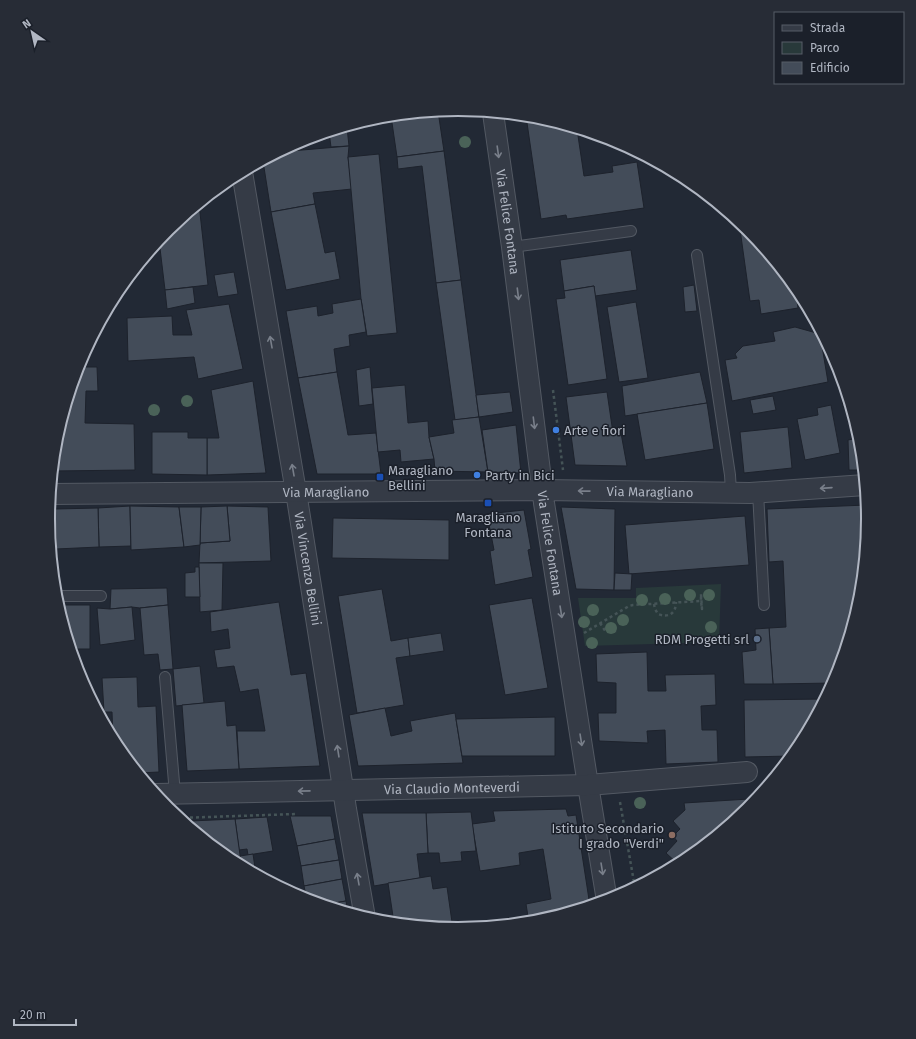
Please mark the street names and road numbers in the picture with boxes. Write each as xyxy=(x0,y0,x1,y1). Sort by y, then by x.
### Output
street label: Via Felice Fontana xyxy=(494,168,523,275)
street label: Via Maragliano xyxy=(607,483,693,500)
street label: Via Maragliano xyxy=(283,484,369,500)
street label: Via Felice Fontana xyxy=(535,490,566,597)
street label: Via Vincenzo Bellini xyxy=(292,511,325,626)
street label: Via Claudio Monteverdi xyxy=(384,779,520,797)

